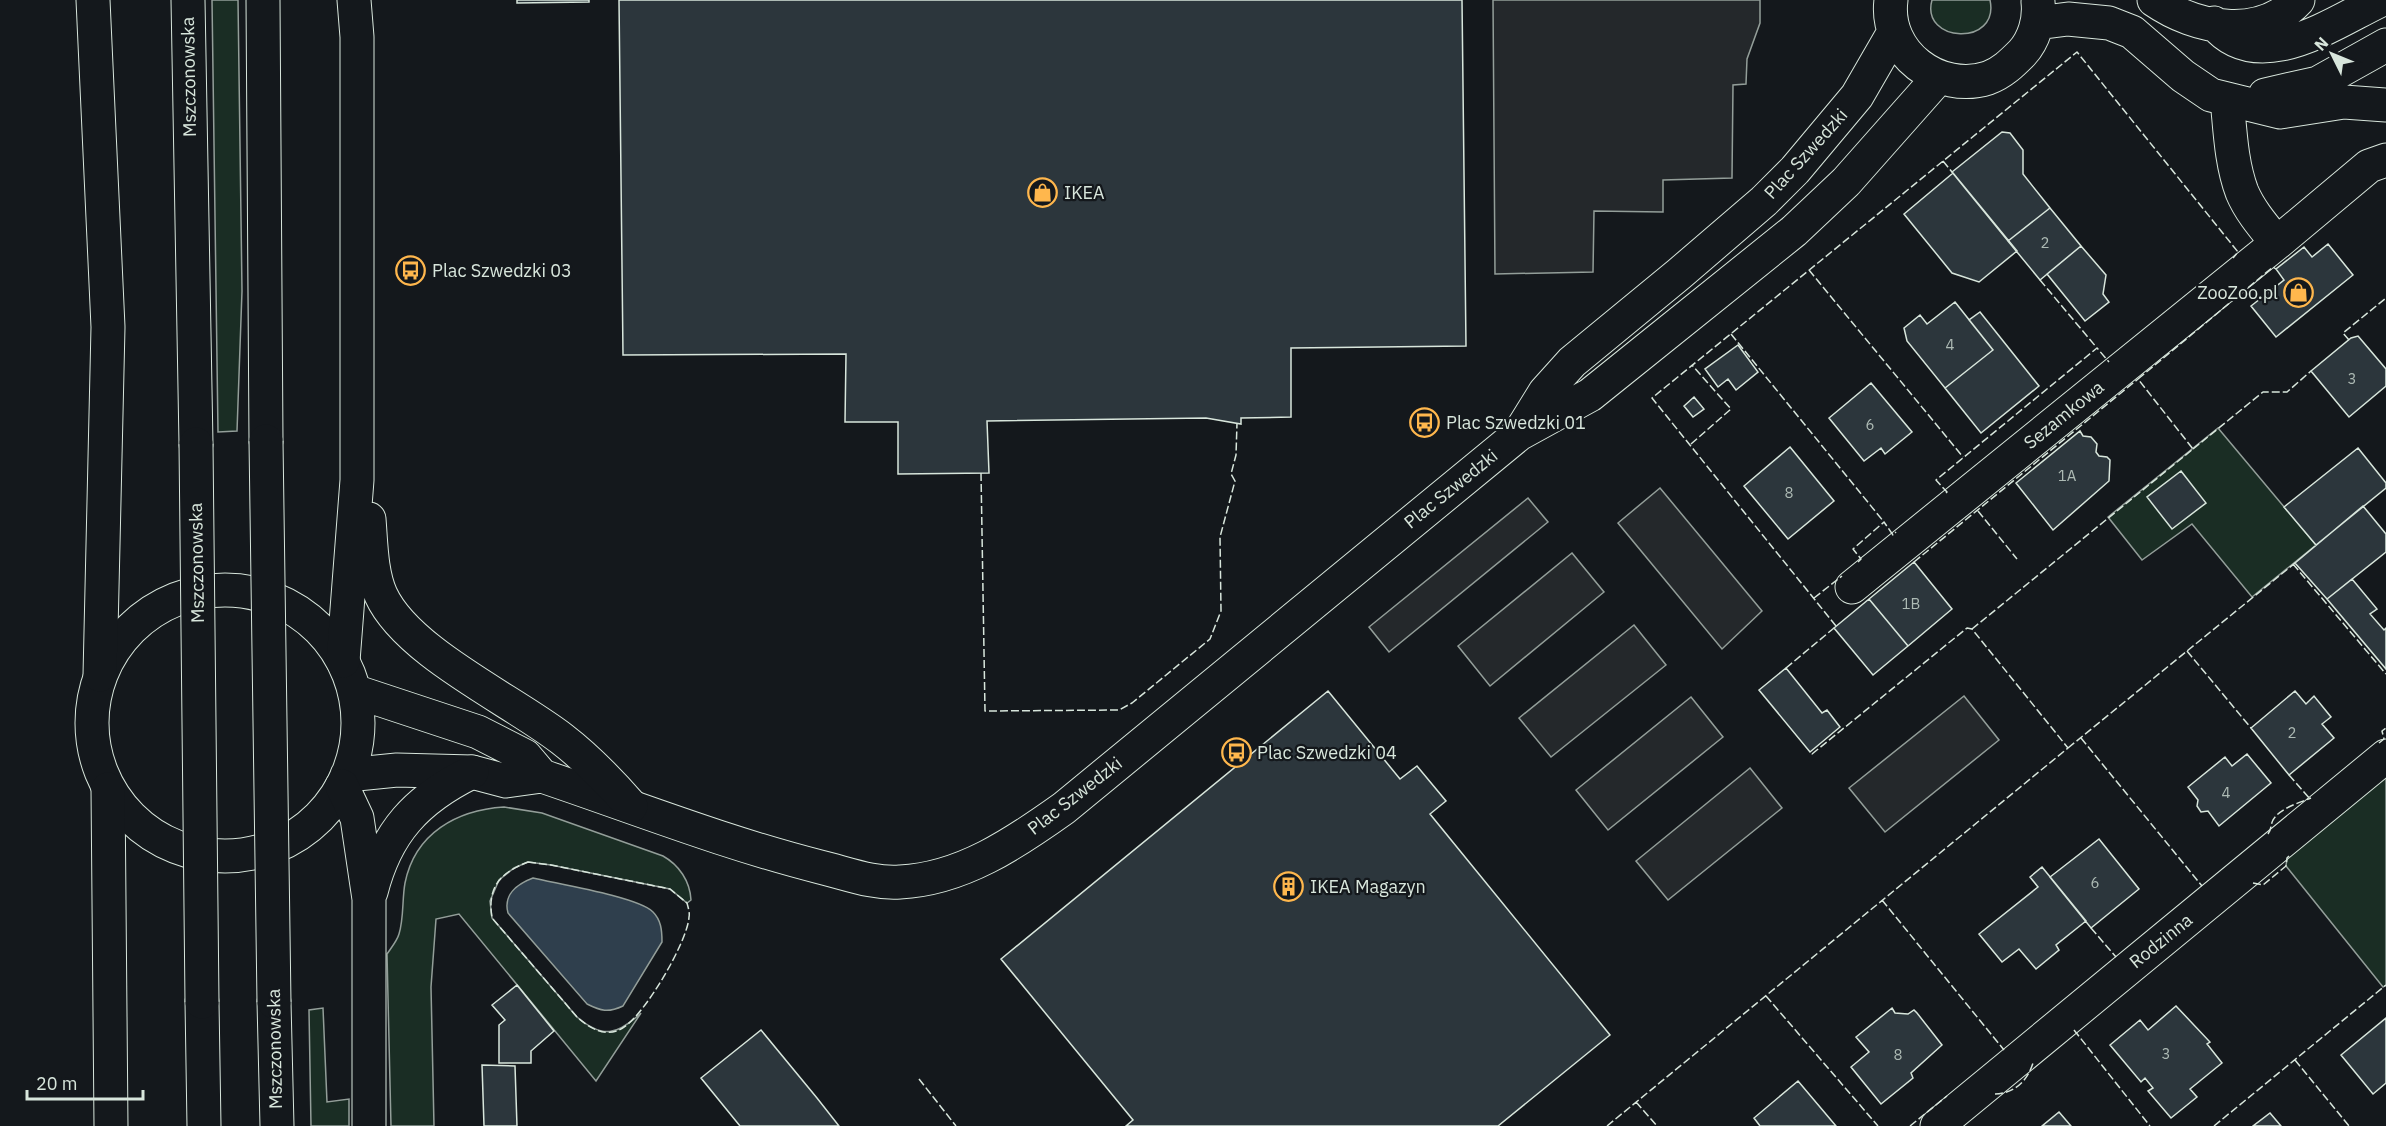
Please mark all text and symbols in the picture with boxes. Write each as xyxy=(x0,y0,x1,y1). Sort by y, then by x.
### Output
street label: Mszczonowska xyxy=(176,16,201,137)
north arrow xyxy=(2302,24,2362,84)
text: N xyxy=(2310,33,2332,55)
street label: Plac Szwedzki xyxy=(1759,104,1852,204)
shop icon: IKEA xyxy=(1027,177,1059,209)
place label: IKEA xyxy=(1064,181,1105,204)
house number: 2 xyxy=(2040,233,2050,252)
bus stop icon: Plac Szwedzki 03 xyxy=(395,255,427,287)
place label: Plac Szwedzki 03 xyxy=(432,259,572,282)
shop icon: ZooZoo.pl xyxy=(2283,277,2315,309)
place label: ZooZoo.pl xyxy=(2197,281,2278,304)
house number: 4 xyxy=(1945,335,1955,354)
house number: 3 xyxy=(2347,369,2357,388)
street label: Sezamkowa xyxy=(2019,375,2109,454)
bus stop icon: Plac Szwedzki 01 xyxy=(1409,407,1441,439)
place label: Plac Szwedzki 01 xyxy=(1446,411,1586,434)
house number: 6 xyxy=(1865,415,1875,434)
street label: Plac Szwedzki xyxy=(1399,444,1502,533)
house number: 1A xyxy=(2058,466,2077,485)
house number: 8 xyxy=(1784,483,1794,502)
street label: Mszczonowska xyxy=(184,502,209,623)
house number: 1B xyxy=(1902,594,1920,613)
house number: 2 xyxy=(2287,723,2297,742)
bus stop icon: Plac Szwedzki 04 xyxy=(1220,737,1252,769)
place label: Plac Szwedzki 04 xyxy=(1257,741,1397,764)
street label: Plac Szwedzki xyxy=(1023,751,1127,840)
house number: 4 xyxy=(2221,783,2231,802)
building icon: IKEA Magazyn xyxy=(1273,871,1305,903)
house number: 6 xyxy=(2090,873,2100,892)
place label: IKEA Magazyn xyxy=(1310,875,1426,898)
street label: Rodzinna xyxy=(2124,908,2197,973)
street label: Mszczonowska xyxy=(262,988,287,1109)
house number: 3 xyxy=(2161,1044,2171,1063)
house number: 8 xyxy=(1893,1045,1903,1064)
scale bar xyxy=(27,1063,142,1101)
text: 20 m xyxy=(36,1072,78,1095)

